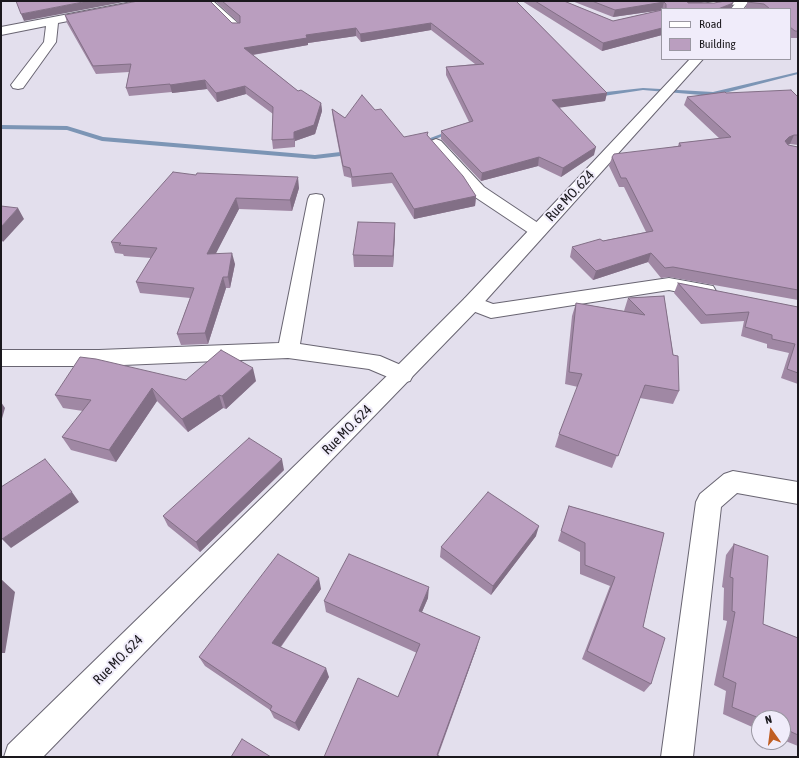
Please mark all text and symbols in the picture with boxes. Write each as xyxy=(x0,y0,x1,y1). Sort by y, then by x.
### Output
legend xyxy=(661,8,791,60)
text: Road xyxy=(699,17,722,31)
text: Building xyxy=(699,37,736,51)
street label: Rue MO. 624 xyxy=(542,167,598,225)
street label: Rue MO. 624 xyxy=(319,402,375,458)
street label: Rue MO. 624 xyxy=(90,632,146,688)
north arrow xyxy=(751,710,791,750)
text: N xyxy=(764,713,773,726)

